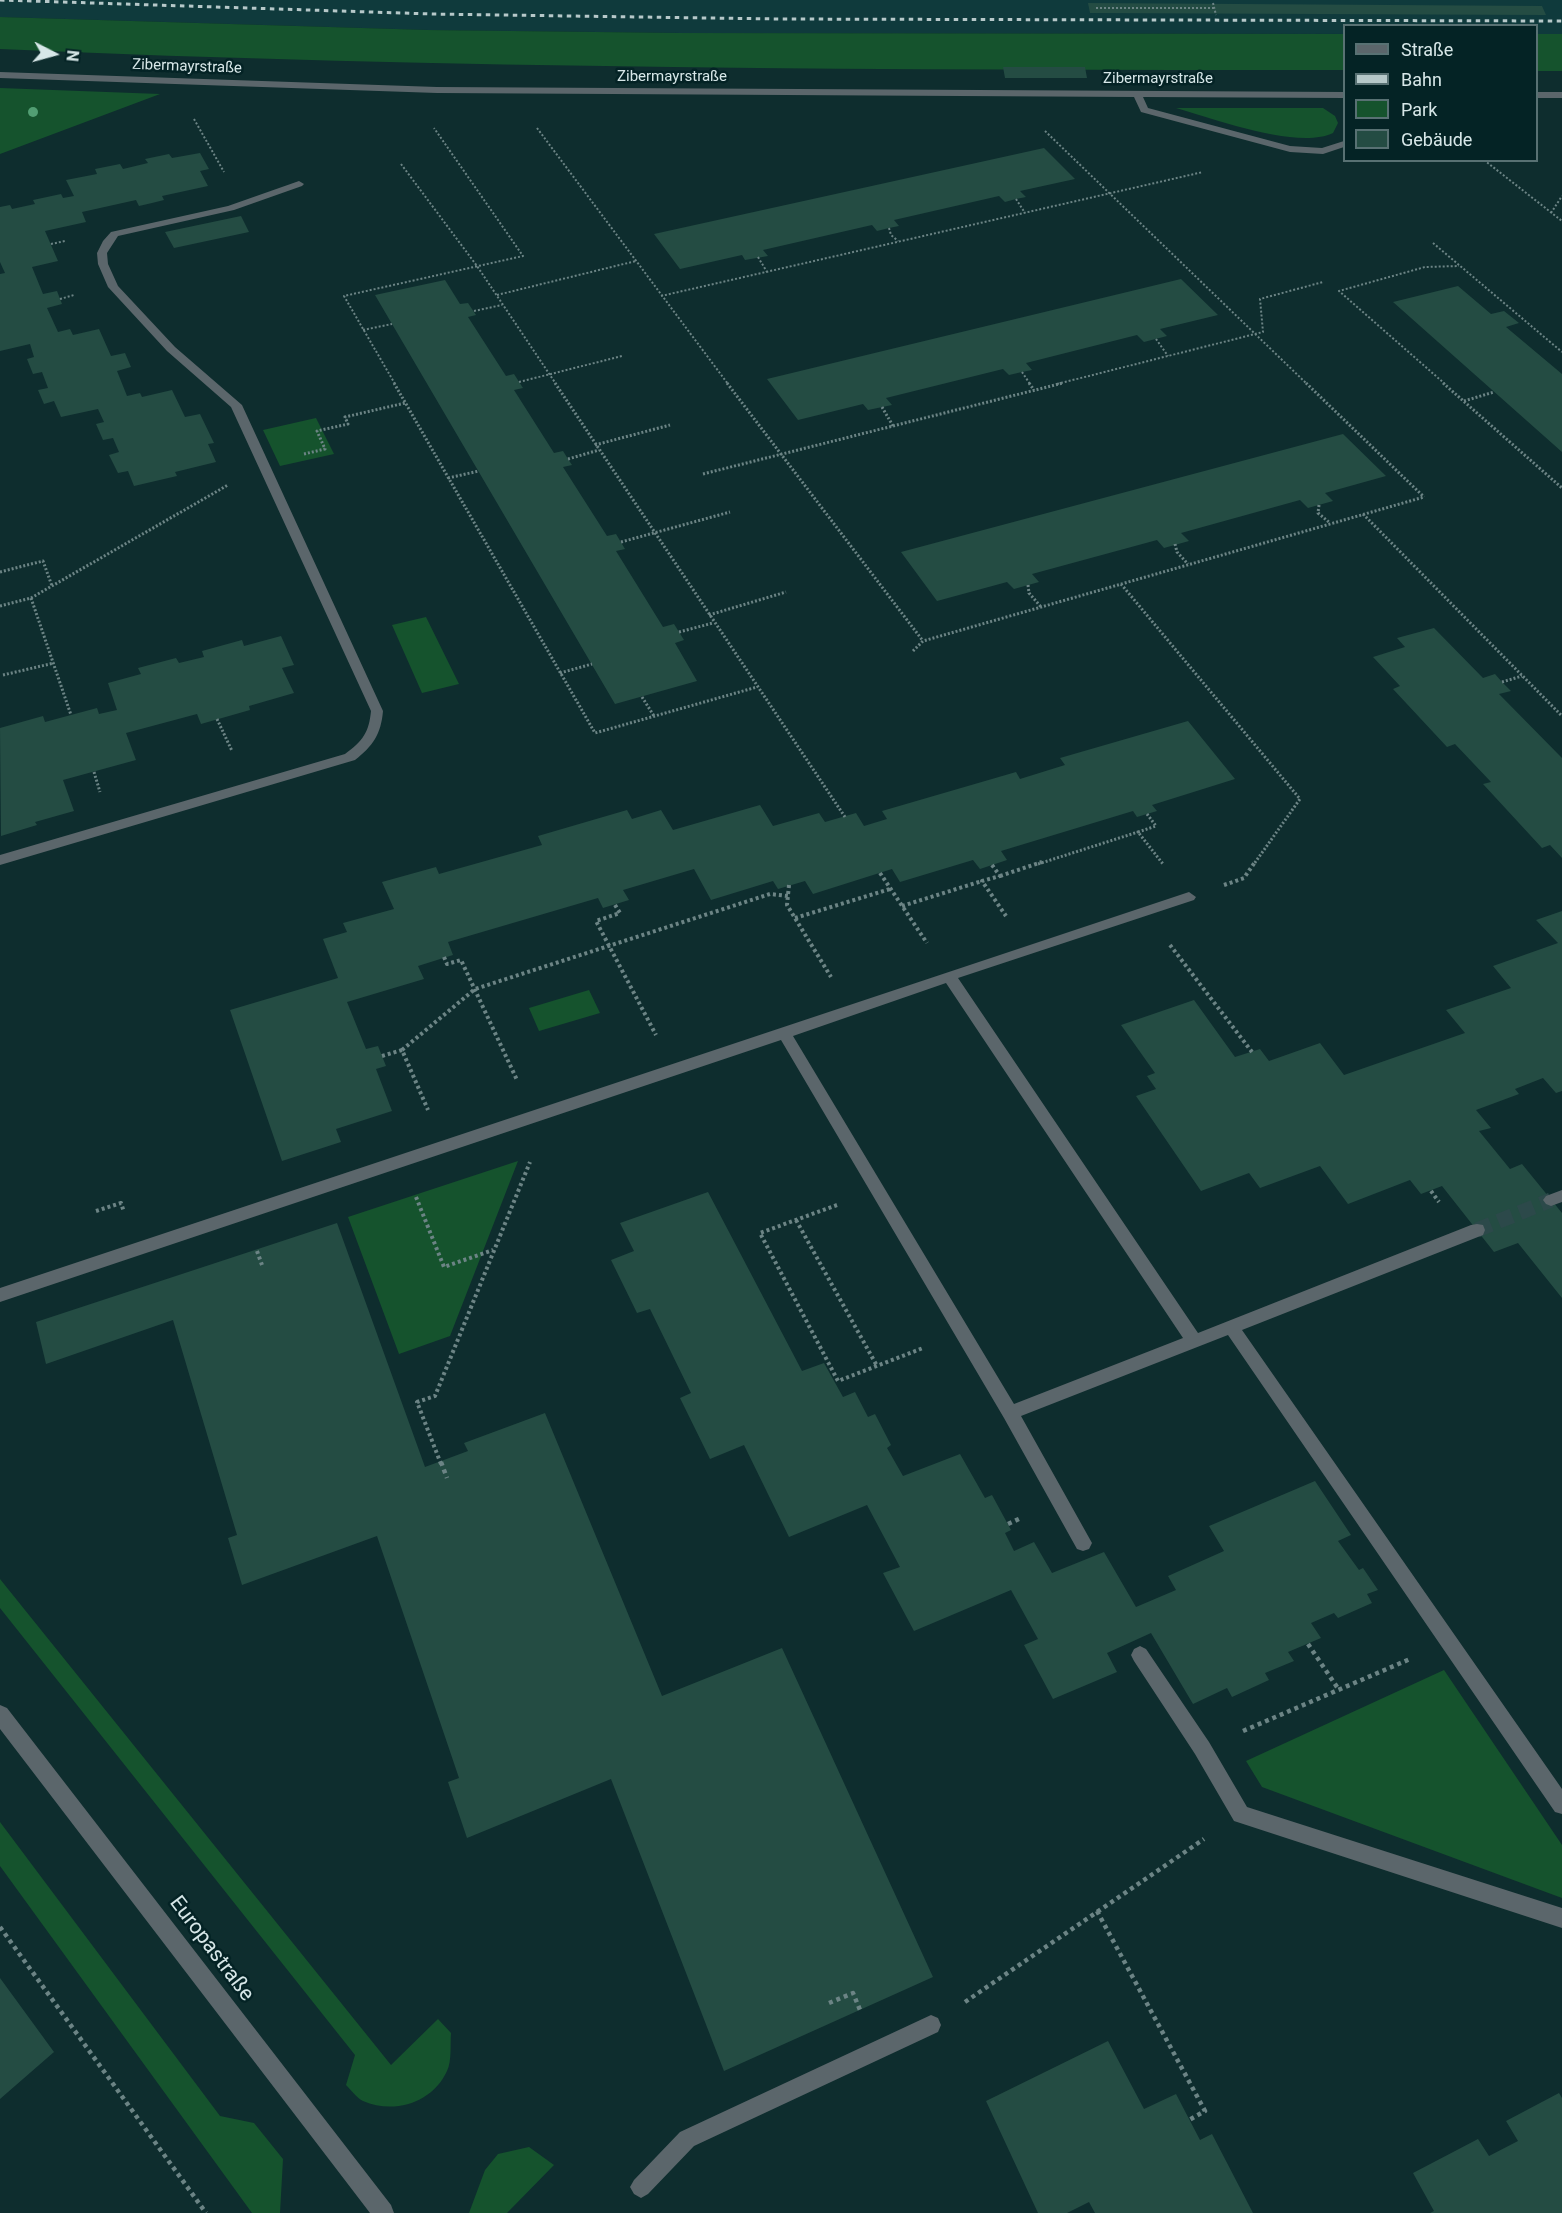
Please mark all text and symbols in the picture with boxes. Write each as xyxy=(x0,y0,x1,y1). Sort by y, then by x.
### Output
north arrow xyxy=(24,24,84,84)
legend xyxy=(1343,24,1538,162)
text: Straße xyxy=(1401,39,1453,60)
text: N xyxy=(62,49,82,63)
street label: Zibermayrstraße xyxy=(132,56,242,78)
street label: Zibermayrstraße xyxy=(617,68,727,86)
text: Bahn xyxy=(1401,69,1442,90)
street label: Zibermayrstraße xyxy=(1103,70,1213,88)
text: Park xyxy=(1401,99,1437,120)
text: Gebäude xyxy=(1401,129,1472,150)
street label: Europastraße xyxy=(163,1892,259,2006)

